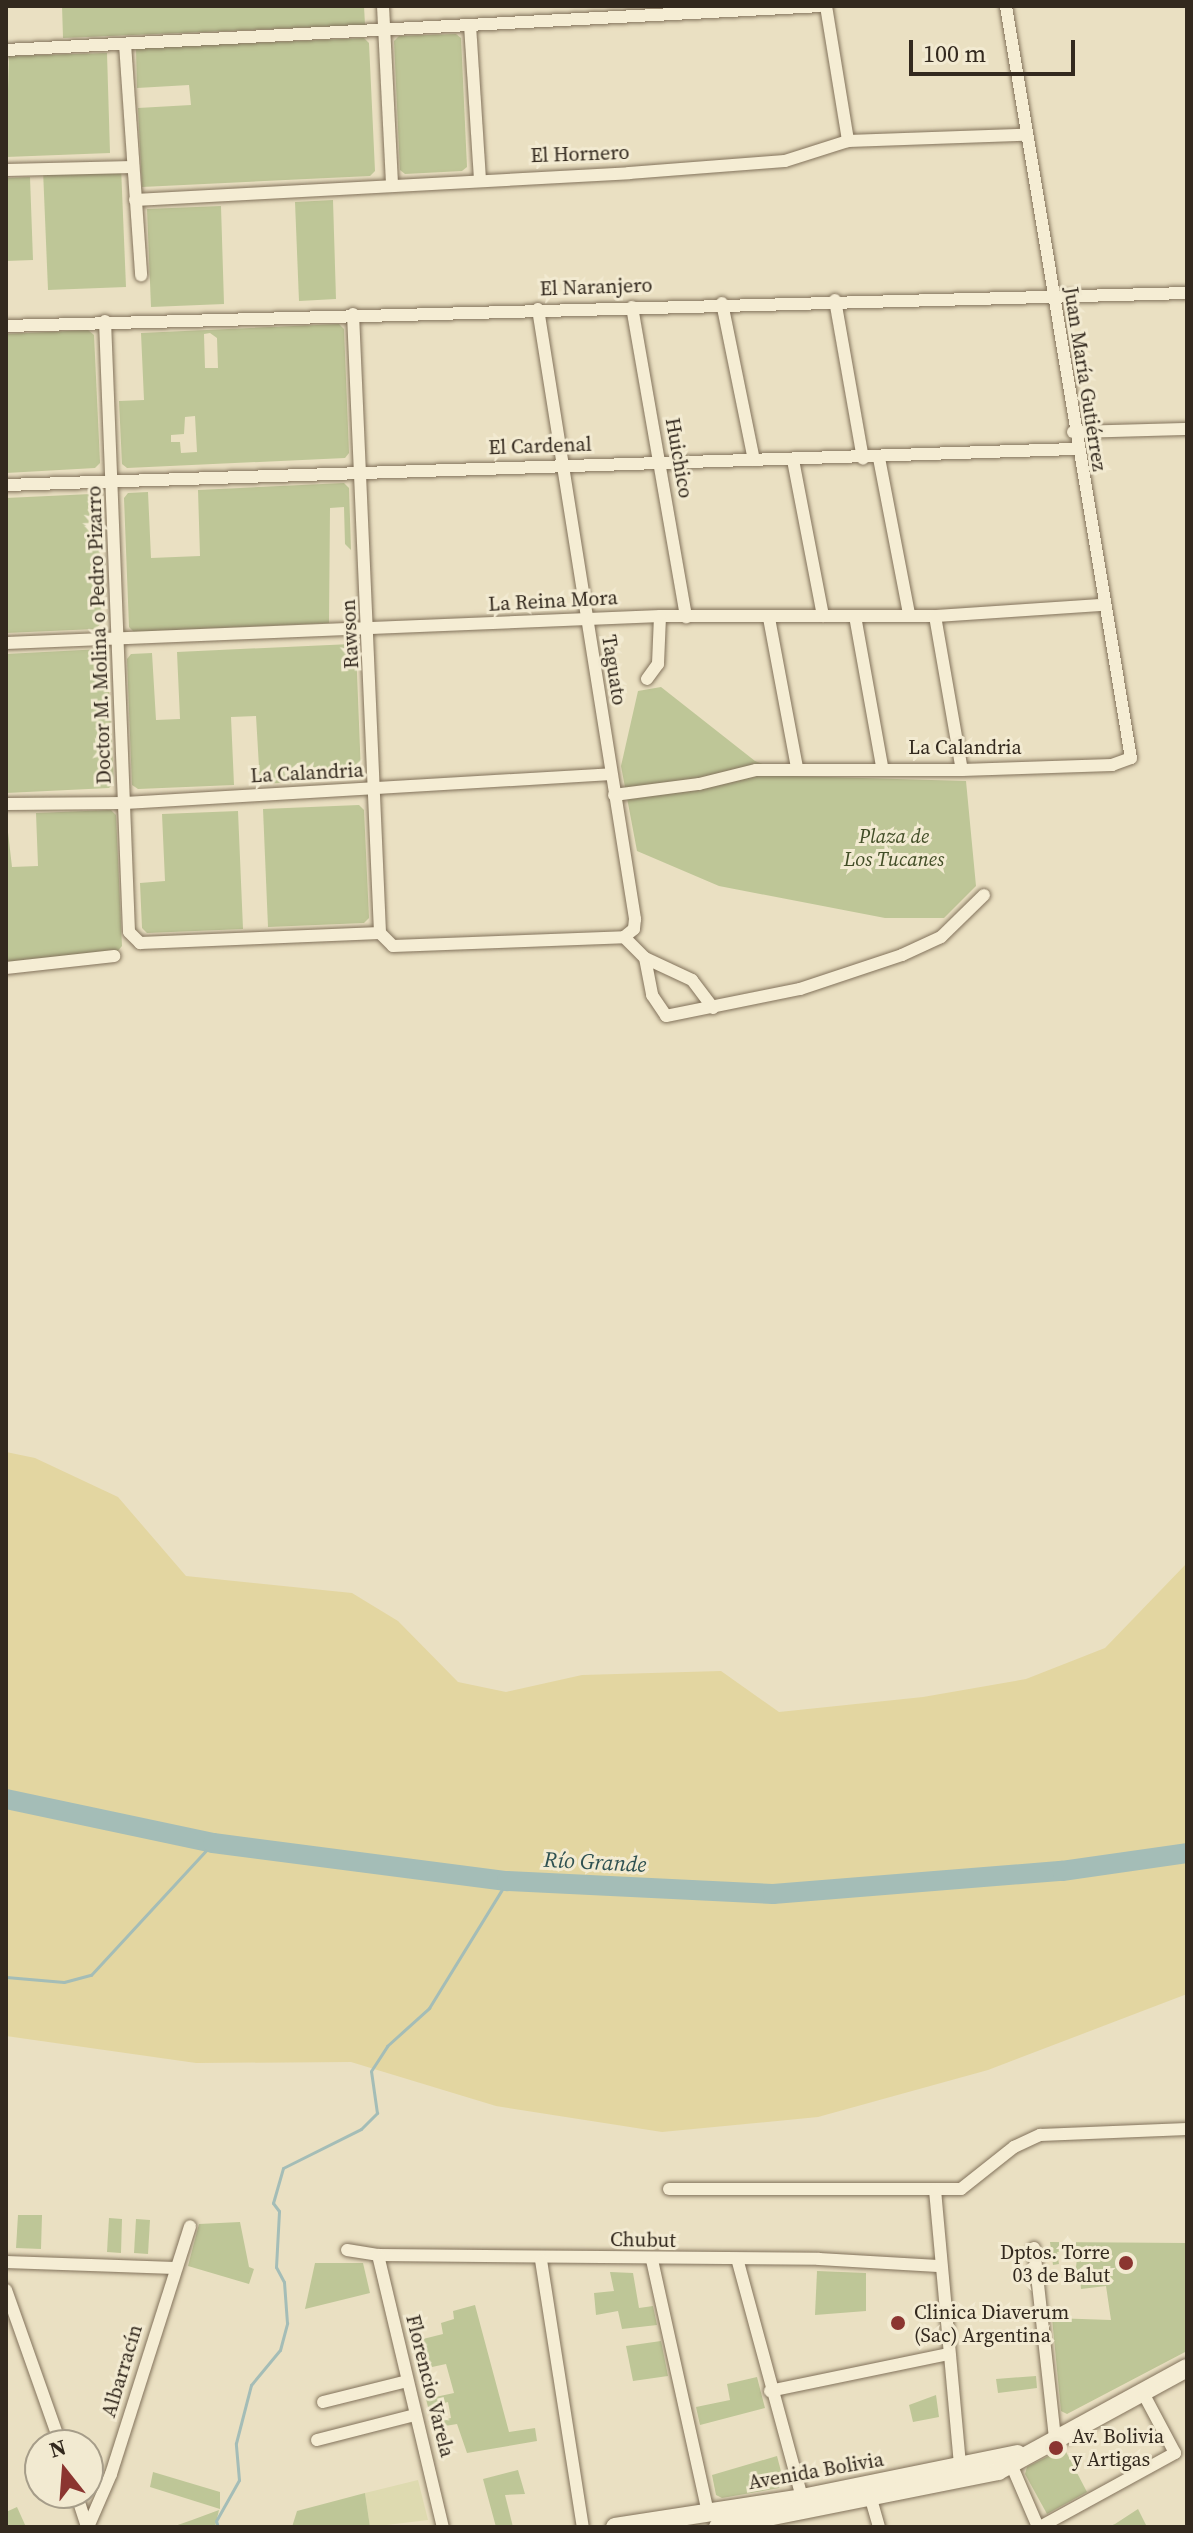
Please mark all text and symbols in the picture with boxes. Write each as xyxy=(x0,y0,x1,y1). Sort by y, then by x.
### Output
scale bar xyxy=(913,24,1079,74)
text: 100 m xyxy=(923,37,986,70)
street label: El Hornero xyxy=(530,140,630,168)
street label: El Naranjero xyxy=(539,273,653,301)
street label: Juan María Gutiérrez xyxy=(1059,285,1111,473)
street label: Huichico xyxy=(660,416,698,500)
street label: El Cardenal xyxy=(488,432,592,460)
street label: Doctor M. Molina o Pedro Pizarro xyxy=(82,485,116,785)
street label: La Reina Mora xyxy=(488,586,618,616)
street label: Rawson xyxy=(336,599,364,669)
street label: Taguato xyxy=(597,633,631,707)
street label: La Calandria xyxy=(908,735,1022,759)
street label: La Calandria xyxy=(250,758,364,788)
park label: Plaza de Los Tucanes xyxy=(844,825,944,872)
water label: Río Grande xyxy=(543,1846,647,1878)
street label: Chubut xyxy=(610,2227,676,2253)
place label: Dptos. Torre 03 de Balut xyxy=(1000,2240,1110,2287)
marker: Dptos. Torre 03 de Balut xyxy=(1117,2254,1135,2272)
place label: Clinica Diaverum (Sac) Argentina xyxy=(914,2300,1069,2347)
street label: Florencio Varela xyxy=(401,2312,459,2460)
marker: Clinica Diaverum (Sac) Argentina xyxy=(889,2314,907,2332)
street label: Albarracín xyxy=(97,2322,147,2420)
place label: Av. Bolivia y Artigas xyxy=(1072,2424,1164,2471)
north arrow xyxy=(24,2429,104,2509)
text: N xyxy=(46,2431,70,2465)
marker: Av. Bolivia y Artigas xyxy=(1047,2439,1065,2457)
street label: Avenida Bolivia xyxy=(746,2447,886,2495)

